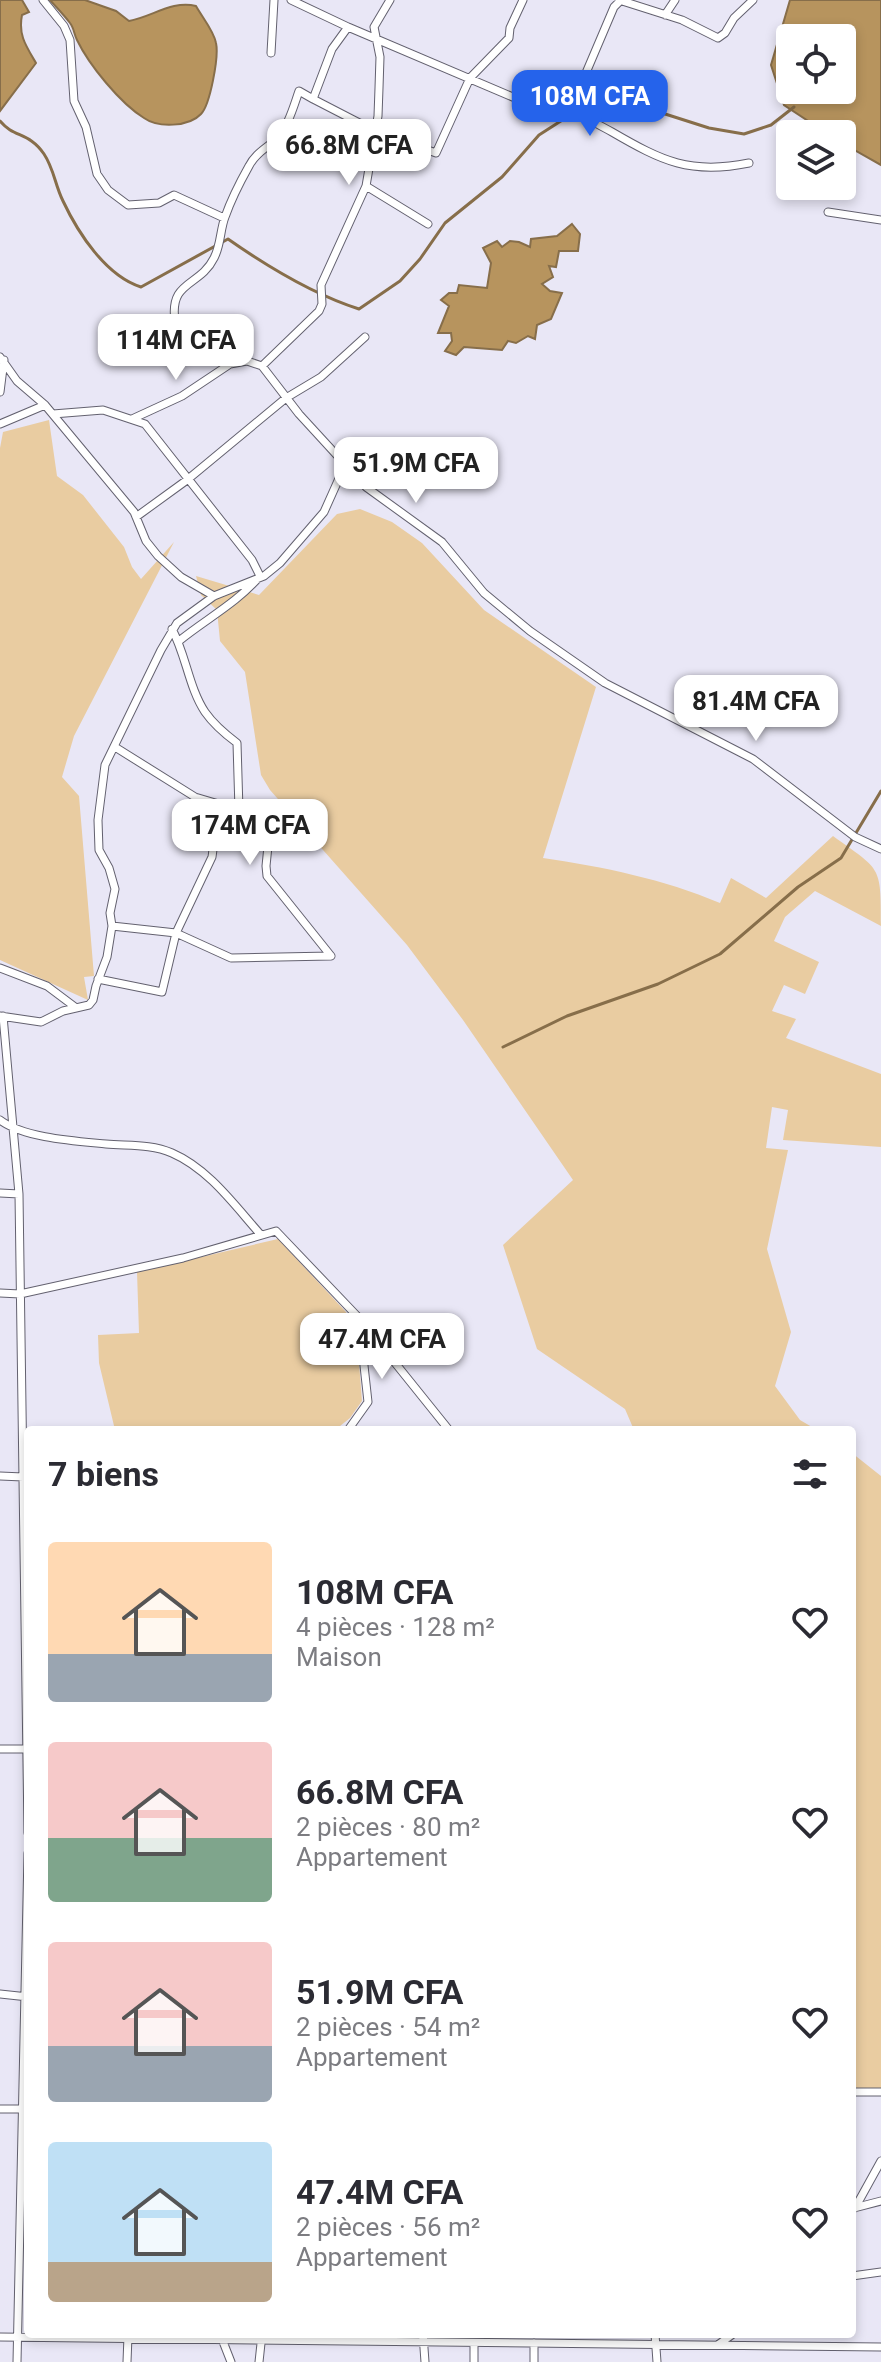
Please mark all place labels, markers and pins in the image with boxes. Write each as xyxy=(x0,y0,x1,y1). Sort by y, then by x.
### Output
pin: 108M CFA xyxy=(507,70,673,138)
pin: 66.8M CFA xyxy=(257,119,441,187)
pin: 114M CFA xyxy=(93,314,259,382)
pin: 51.9M CFA xyxy=(324,437,508,505)
pin: 81.4M CFA xyxy=(664,675,848,743)
pin: 174M CFA xyxy=(167,799,333,867)
pin: 47.4M CFA xyxy=(290,1313,474,1381)

